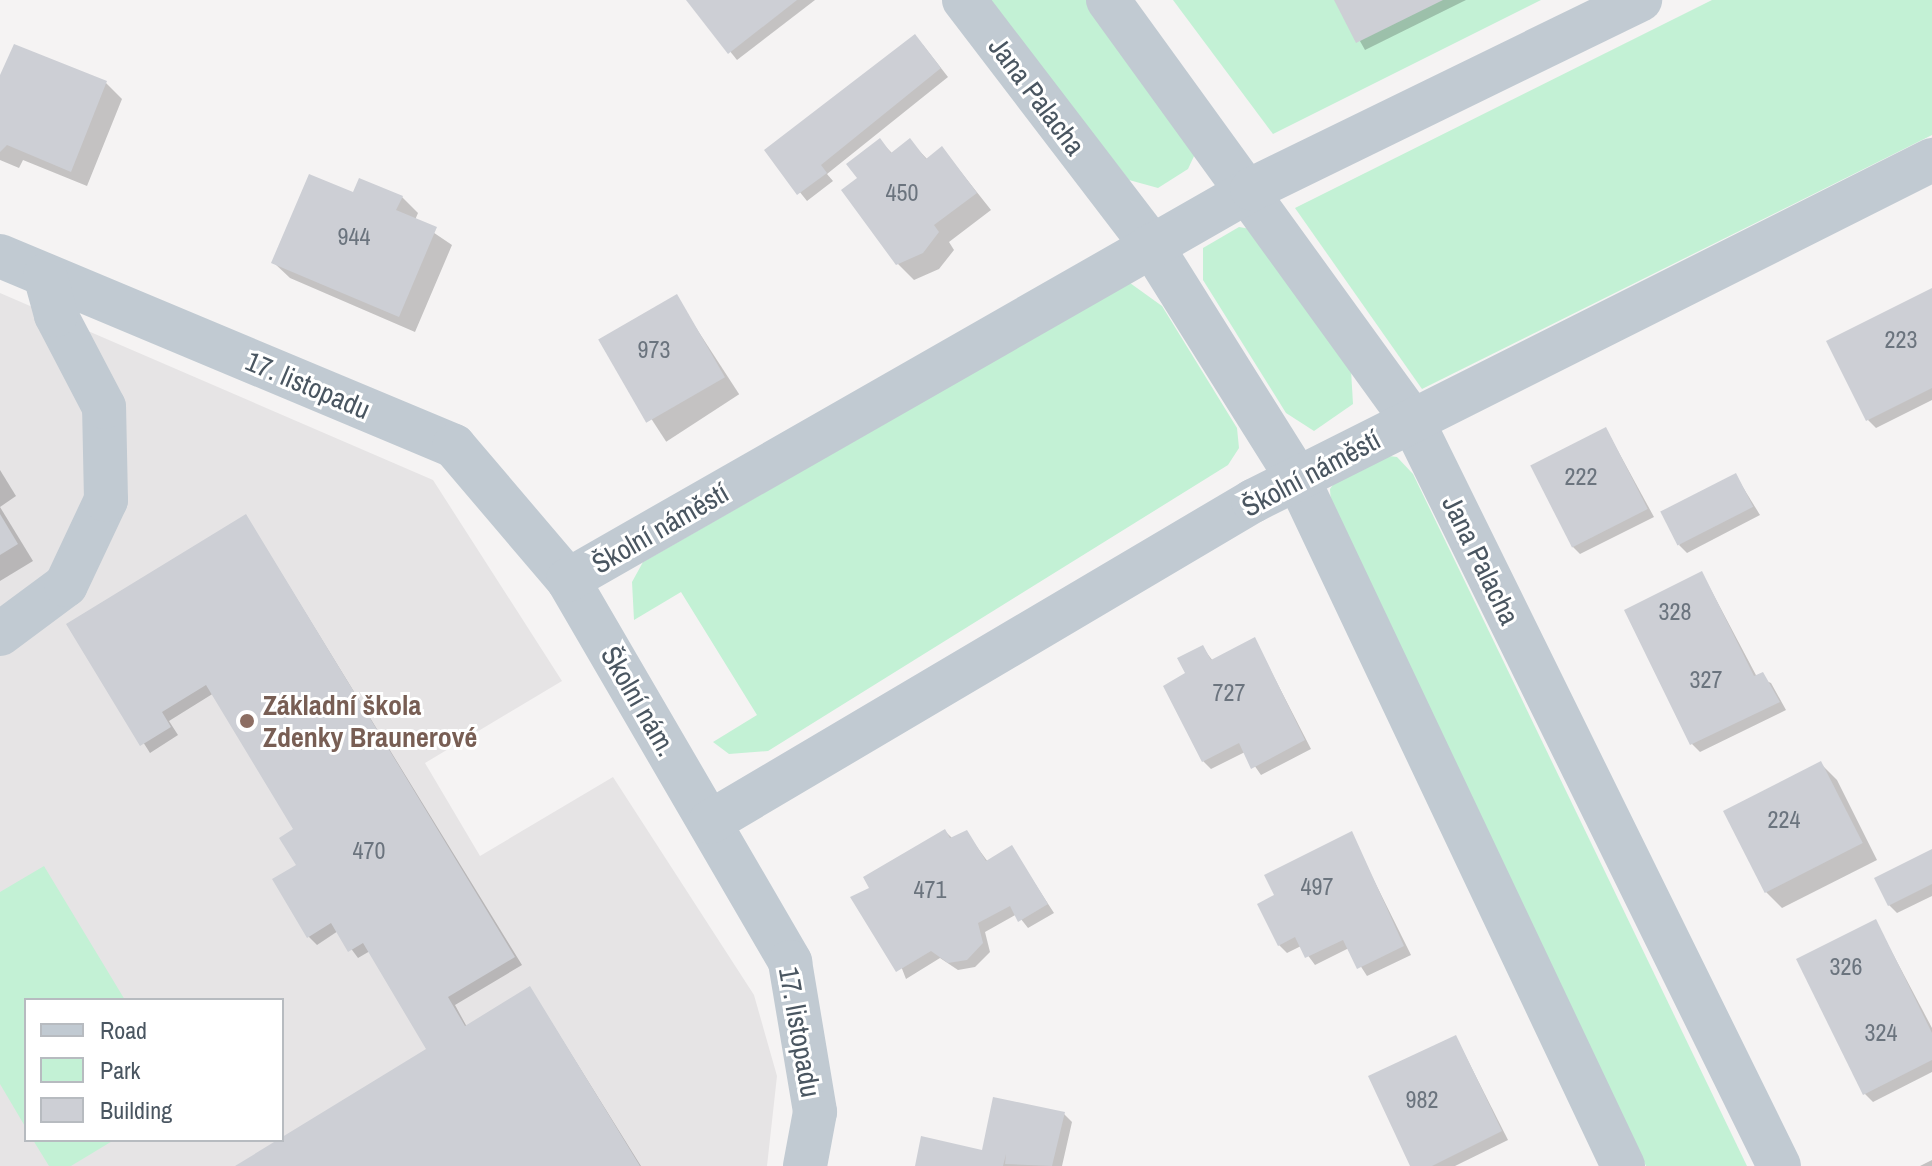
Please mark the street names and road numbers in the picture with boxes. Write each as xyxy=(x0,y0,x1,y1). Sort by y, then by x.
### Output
street label: Jana Palacha xyxy=(982,30,1092,162)
street label: 17. listopadu xyxy=(241,344,375,426)
street label: Školní náměstí xyxy=(1236,423,1386,523)
street label: Školní náměstí xyxy=(586,475,734,581)
street label: Jana Palacha xyxy=(1435,490,1527,630)
street label: Školní nám. xyxy=(594,640,684,762)
street label: 17. listopadu xyxy=(772,964,828,1100)

